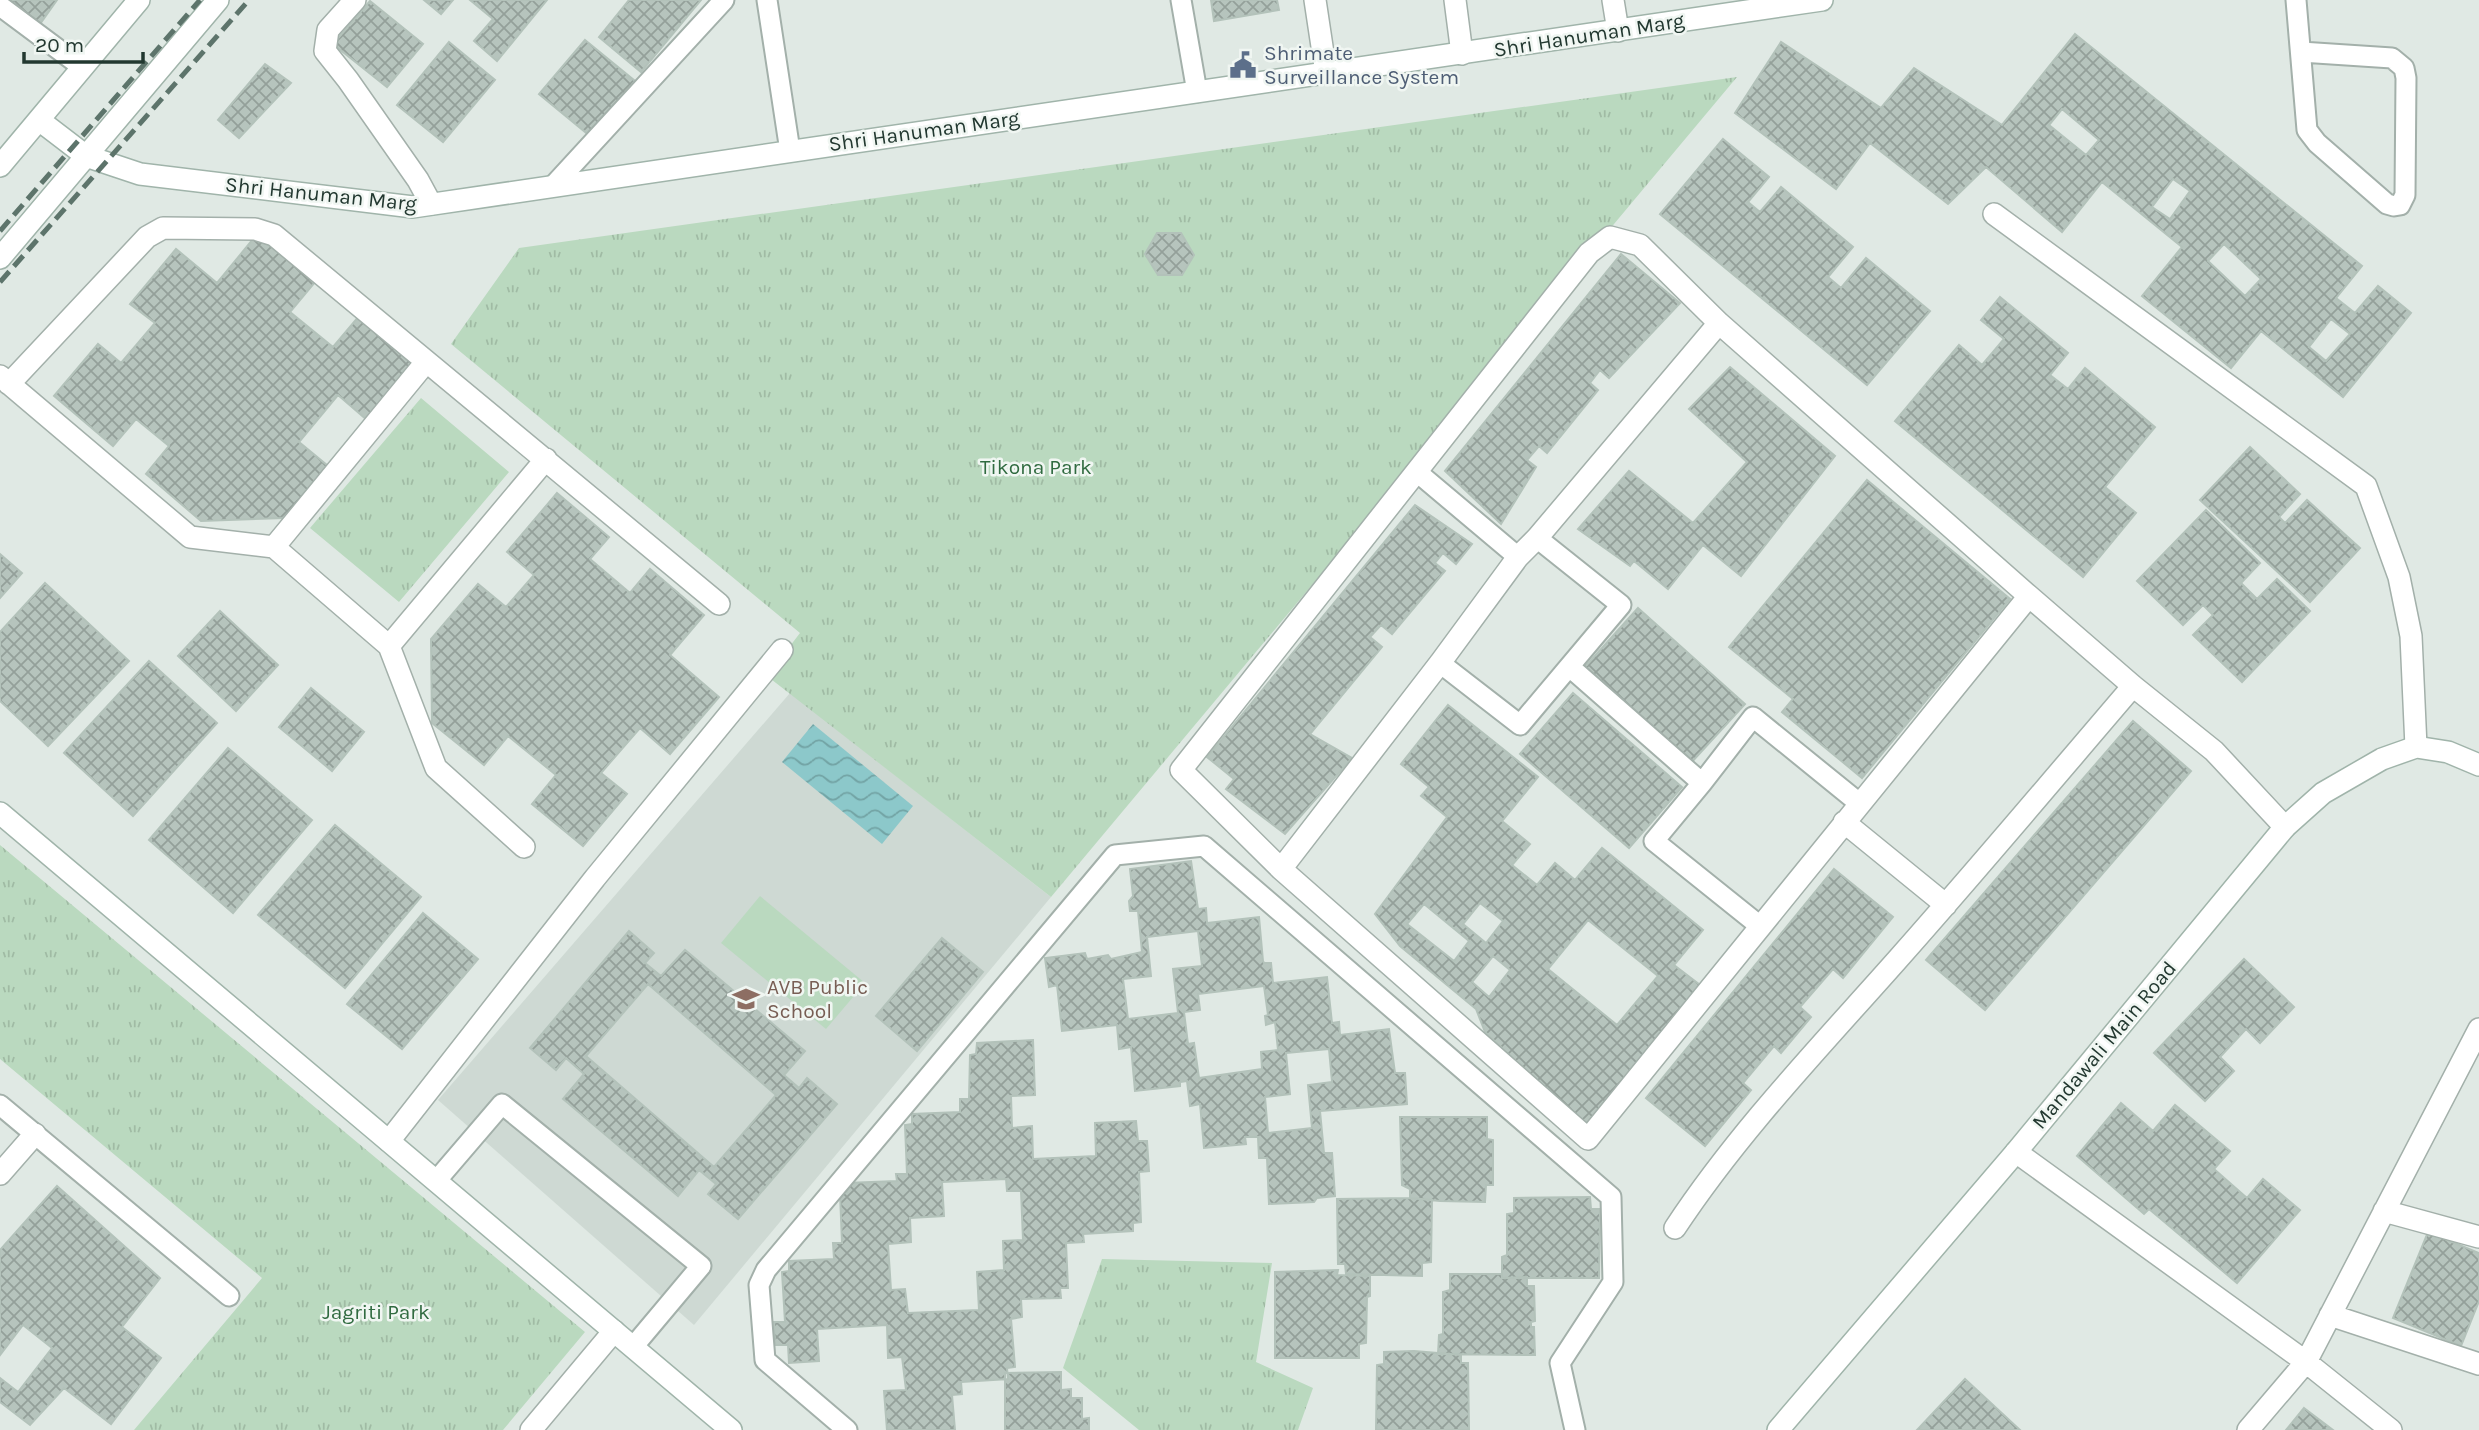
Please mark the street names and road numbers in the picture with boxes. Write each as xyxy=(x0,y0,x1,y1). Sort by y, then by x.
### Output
street label: Shri Hanuman Marg xyxy=(1492,8,1686,62)
street label: Shri Hanuman Marg xyxy=(827,106,1021,156)
street label: Shri Hanuman Marg xyxy=(224,172,418,216)
street label: Mandawali Main Road xyxy=(2027,956,2181,1134)

